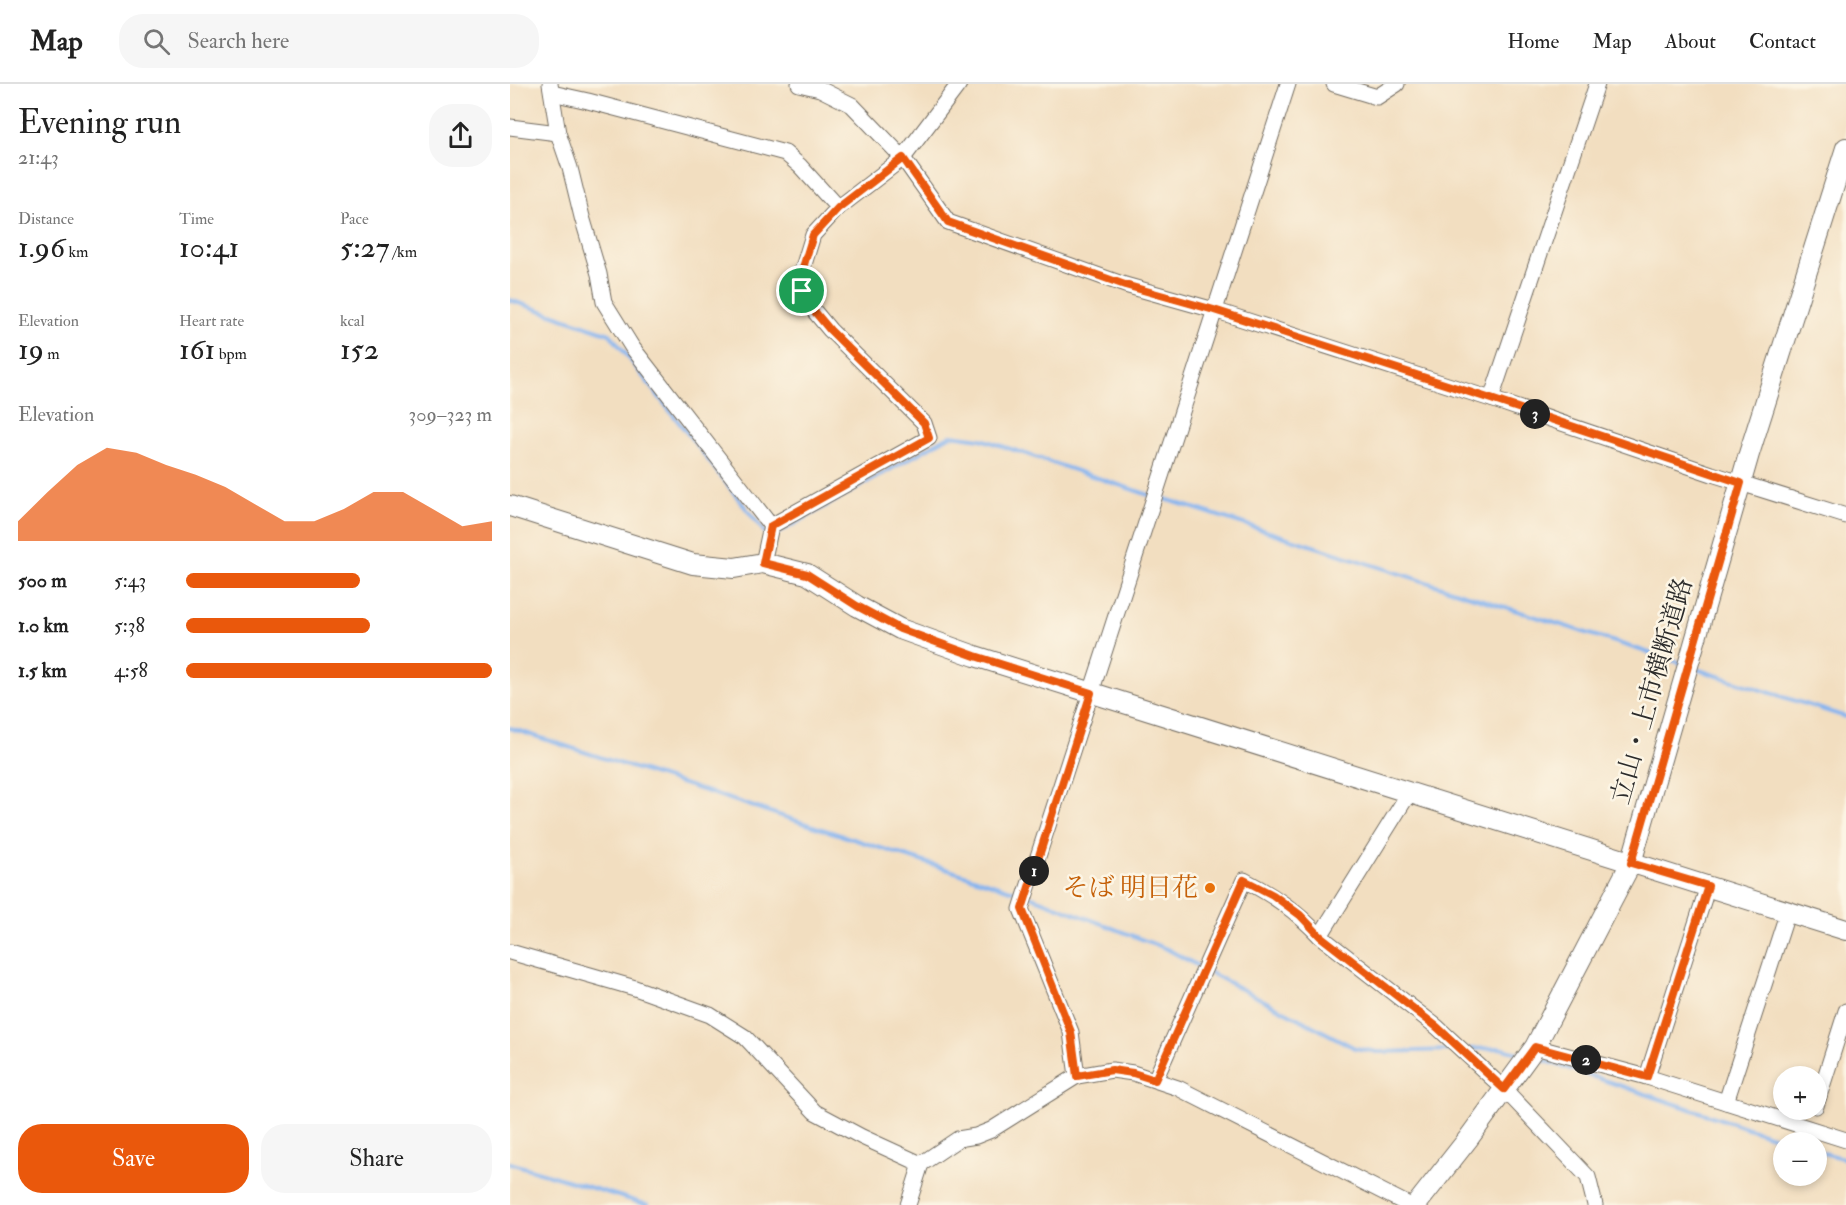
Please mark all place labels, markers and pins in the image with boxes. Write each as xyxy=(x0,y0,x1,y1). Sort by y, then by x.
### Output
pin xyxy=(776,265,827,316)
pin: 3 xyxy=(1520,399,1550,429)
pin: 1 xyxy=(1019,856,1049,886)
place label: そば 明日花 xyxy=(1063,872,1198,904)
marker: そば 明日花 xyxy=(1203,881,1217,895)
pin: 2 xyxy=(1571,1045,1601,1075)

